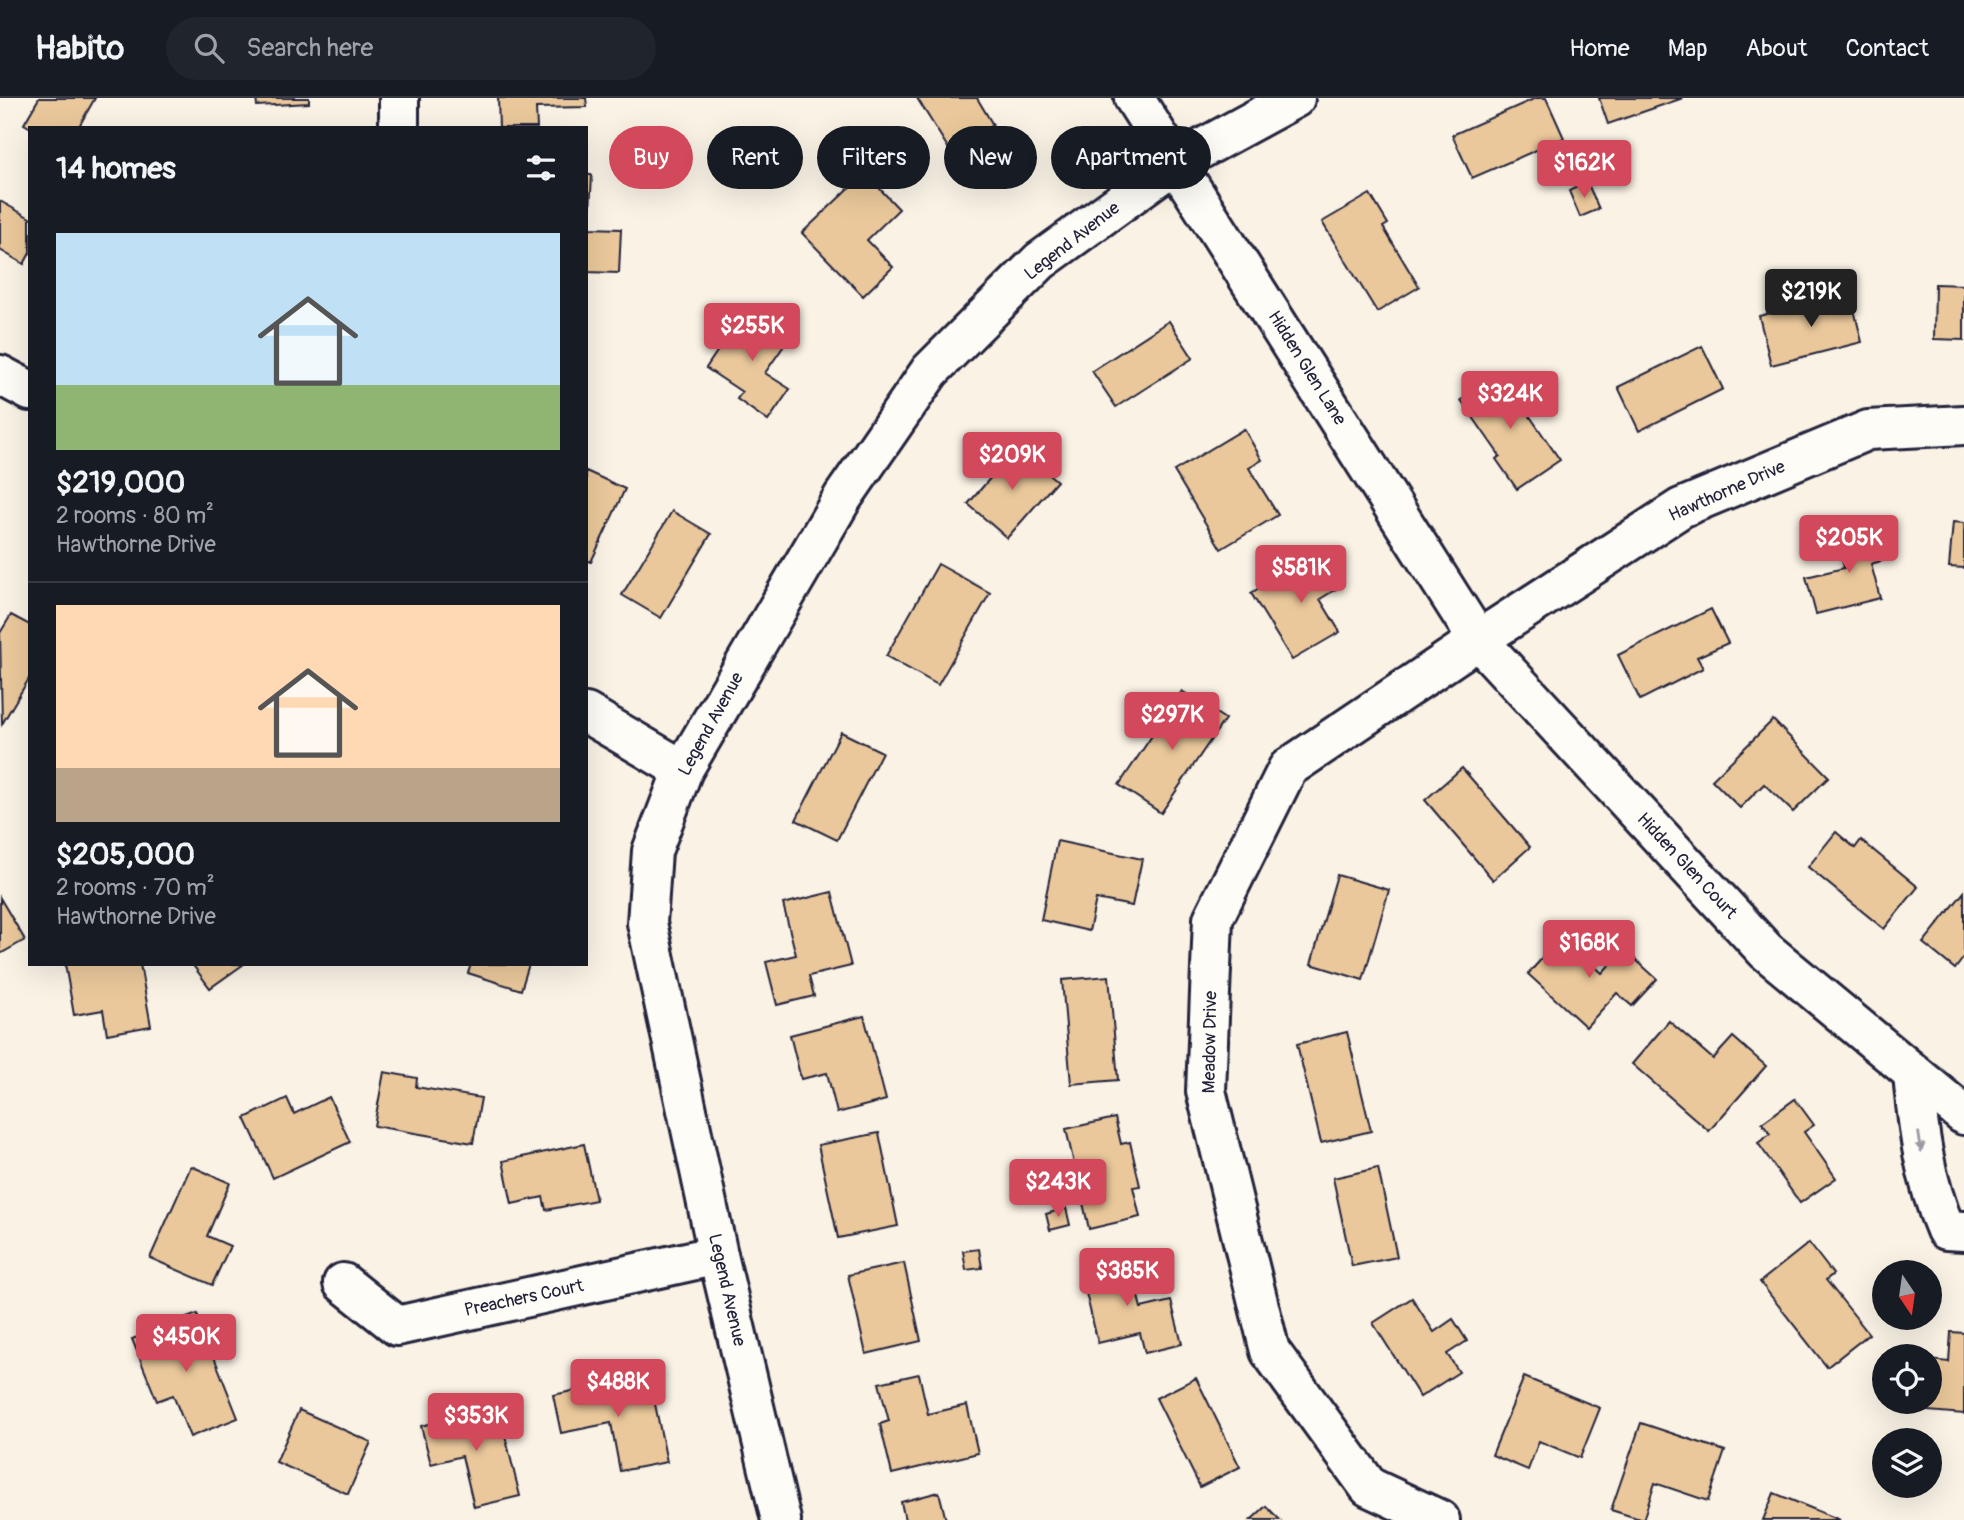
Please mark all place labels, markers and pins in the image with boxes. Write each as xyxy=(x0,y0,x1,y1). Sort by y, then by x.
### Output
pin: $162K xyxy=(1535,140,1633,200)
pin: $219K xyxy=(1762,270,1860,329)
pin: $255K xyxy=(703,303,801,363)
pin: $324K xyxy=(1461,372,1559,431)
pin: $209K xyxy=(963,432,1061,492)
pin: $205K xyxy=(1800,516,1898,575)
pin: $581K xyxy=(1252,546,1350,605)
pin: $297K xyxy=(1123,692,1221,752)
pin: $168K xyxy=(1540,920,1638,980)
pin: $243K xyxy=(1009,1160,1107,1219)
pin: $385K xyxy=(1078,1248,1176,1308)
pin: $450K xyxy=(137,1314,235,1374)
pin: $488K xyxy=(569,1360,667,1419)
pin: $353K xyxy=(427,1394,525,1453)

